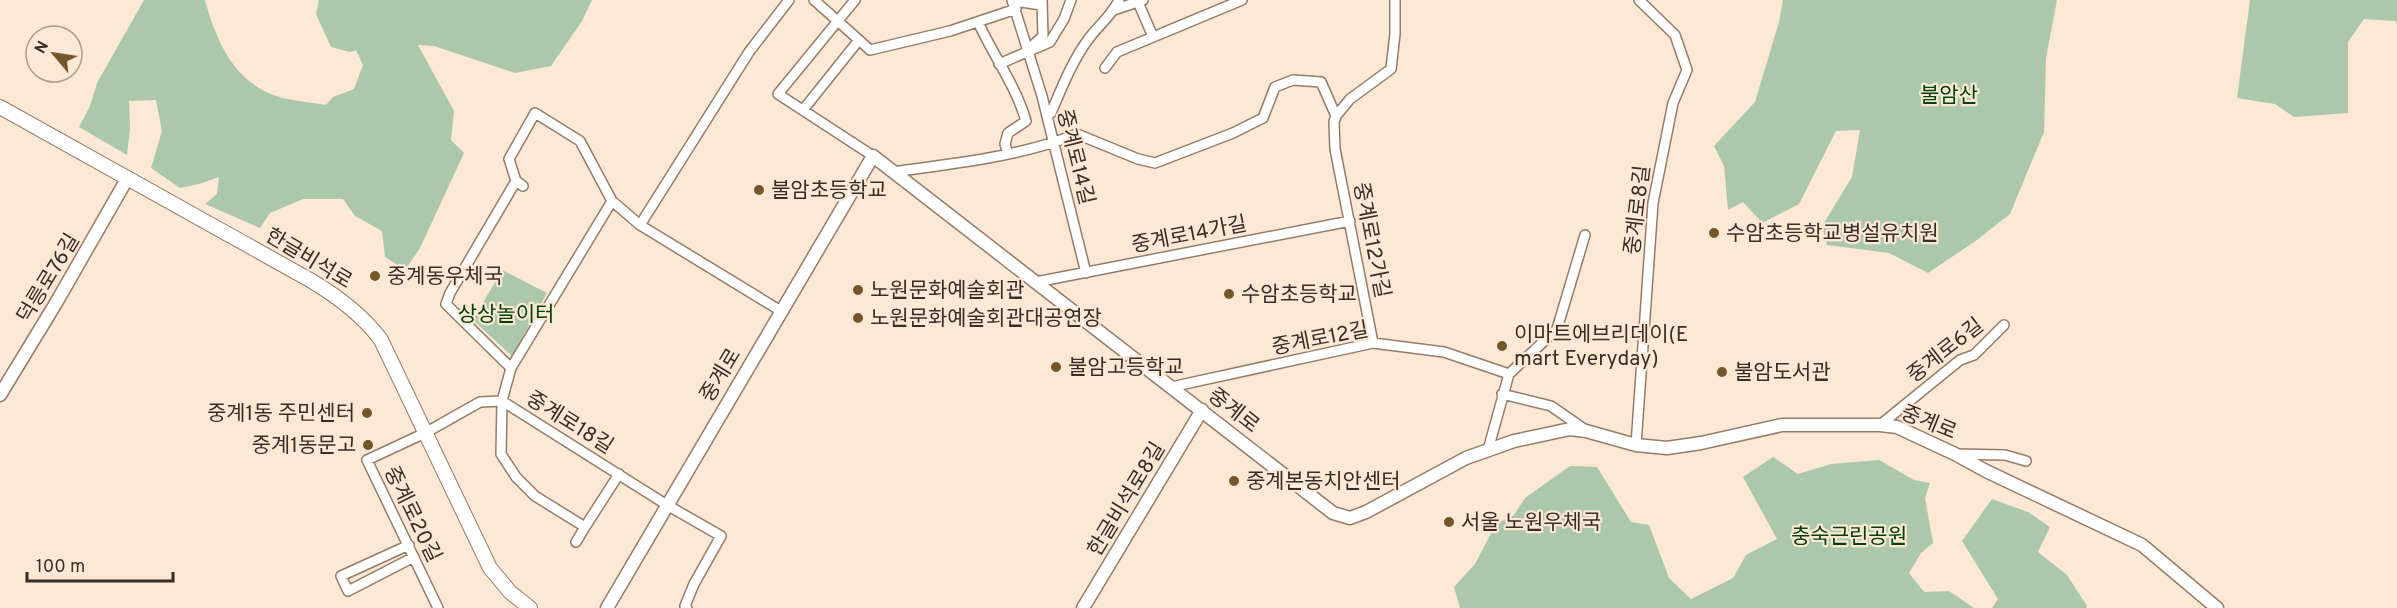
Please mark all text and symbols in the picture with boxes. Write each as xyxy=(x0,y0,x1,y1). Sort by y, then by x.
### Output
north arrow xyxy=(24,24,84,84)
text: N xyxy=(31,38,54,58)
park label: 불암산 xyxy=(1920,83,1978,110)
street label: 중계로14길 xyxy=(1050,107,1099,208)
street label: 중계로8길 xyxy=(1620,164,1657,257)
place label: 불암초등학교 xyxy=(771,178,887,205)
street label: 중계로12가길 xyxy=(1346,180,1395,300)
marker: 불암초등학교 xyxy=(752,183,766,197)
street label: 중계로14가길 xyxy=(1129,211,1249,260)
place label: 수암초등학교병설유치원 xyxy=(1726,221,1939,248)
street label: 한글비석로 xyxy=(260,223,357,296)
marker: 수암초등학교병설유치원 xyxy=(1707,226,1721,240)
street label: 덕릉로76길 xyxy=(12,229,87,328)
place label: 중계동우체국 xyxy=(387,264,503,291)
marker: 중계동우체국 xyxy=(368,269,382,283)
place label: 노원문화예술회관 xyxy=(870,278,1025,305)
place label: 수암초등학교 xyxy=(1241,282,1357,309)
marker: 노원문화예술회관 xyxy=(851,283,865,297)
marker: 수암초등학교 xyxy=(1222,287,1236,301)
park label: 상상놀이터 xyxy=(458,302,554,329)
place label: 노원문화예술회관대공연장 xyxy=(870,306,1102,333)
marker: 노원문화예술회관대공연장 xyxy=(851,311,865,325)
street label: 중계로6길 xyxy=(1902,313,1990,389)
street label: 중계로12길 xyxy=(1270,317,1371,362)
place label: 이마트에브리데이(E mart Everyday) xyxy=(1514,322,1688,373)
marker: 이마트에브리데이(E mart Everyday) xyxy=(1495,339,1509,353)
street label: 중계로 xyxy=(695,344,748,408)
place label: 불암고등학교 xyxy=(1068,355,1184,382)
marker: 불암고등학교 xyxy=(1049,360,1063,374)
place label: 불암도서관 xyxy=(1734,360,1831,387)
marker: 불암도서관 xyxy=(1715,365,1729,379)
street label: 중계로 xyxy=(1202,383,1264,440)
street label: 중계로18길 xyxy=(521,386,618,461)
street label: 중계로 xyxy=(1897,400,1960,447)
place label: 중계1동 주민센터 xyxy=(207,401,355,428)
marker: 중계1동 주민센터 xyxy=(360,406,374,420)
place label: 중계1동문고 xyxy=(252,433,356,460)
marker: 중계1동문고 xyxy=(361,438,375,452)
street label: 한글비석로8길 xyxy=(1083,438,1172,562)
street label: 중계로20길 xyxy=(377,462,446,567)
place label: 중계본동치안센터 xyxy=(1246,469,1401,496)
marker: 중계본동치안센터 xyxy=(1227,474,1241,488)
place label: 서울 노원우체국 xyxy=(1461,510,1601,537)
marker: 서울 노원우체국 xyxy=(1442,515,1456,529)
park label: 충숙근린공원 xyxy=(1791,524,1907,551)
scale bar xyxy=(27,545,172,583)
text: 100 m xyxy=(36,556,85,579)

